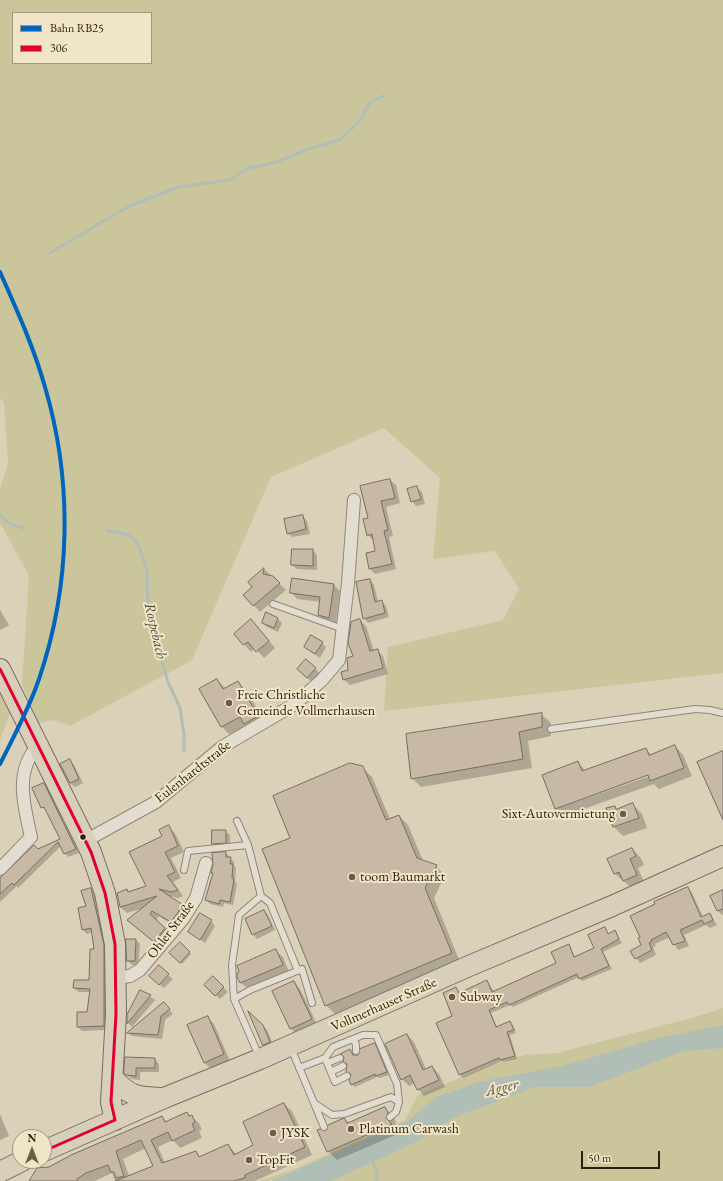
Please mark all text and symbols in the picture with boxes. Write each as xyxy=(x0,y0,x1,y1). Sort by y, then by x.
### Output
legend xyxy=(12,12,152,64)
text: Bahn RB25 xyxy=(50,20,104,36)
text: 306 xyxy=(50,40,67,56)
water label: Rospebach xyxy=(140,601,170,661)
place label: Freie Christliche Gemeinde Vollmerhausen xyxy=(237,687,375,720)
marker: Freie Christliche Gemeinde Vollmerhausen xyxy=(224,698,234,708)
street label: Eulenhardtstraße xyxy=(152,737,234,807)
place label: Sixt-Autovermietung xyxy=(502,806,615,822)
marker: Sixt-Autovermietung xyxy=(618,809,628,819)
unlabelled marker xyxy=(78,832,88,842)
place label: toom Baumarkt xyxy=(360,869,445,885)
marker: toom Baumarkt xyxy=(347,872,357,882)
street label: Ohler Straße xyxy=(144,898,198,962)
street label: Vollmerhauser Straße xyxy=(329,974,439,1036)
place label: Subway xyxy=(460,989,502,1005)
marker: Subway xyxy=(447,992,457,1002)
water label: Agger xyxy=(484,1076,520,1100)
place label: Platinum Carwash xyxy=(359,1121,459,1137)
marker: Platinum Carwash xyxy=(346,1124,356,1134)
place label: JYSK xyxy=(281,1125,310,1141)
marker: JYSK xyxy=(268,1128,278,1138)
north arrow xyxy=(12,1129,52,1169)
text: N xyxy=(28,1131,36,1145)
scale bar xyxy=(583,1143,662,1169)
text: 50 m xyxy=(588,1150,611,1166)
place label: TopFit xyxy=(257,1152,294,1168)
marker: TopFit xyxy=(244,1155,254,1165)

